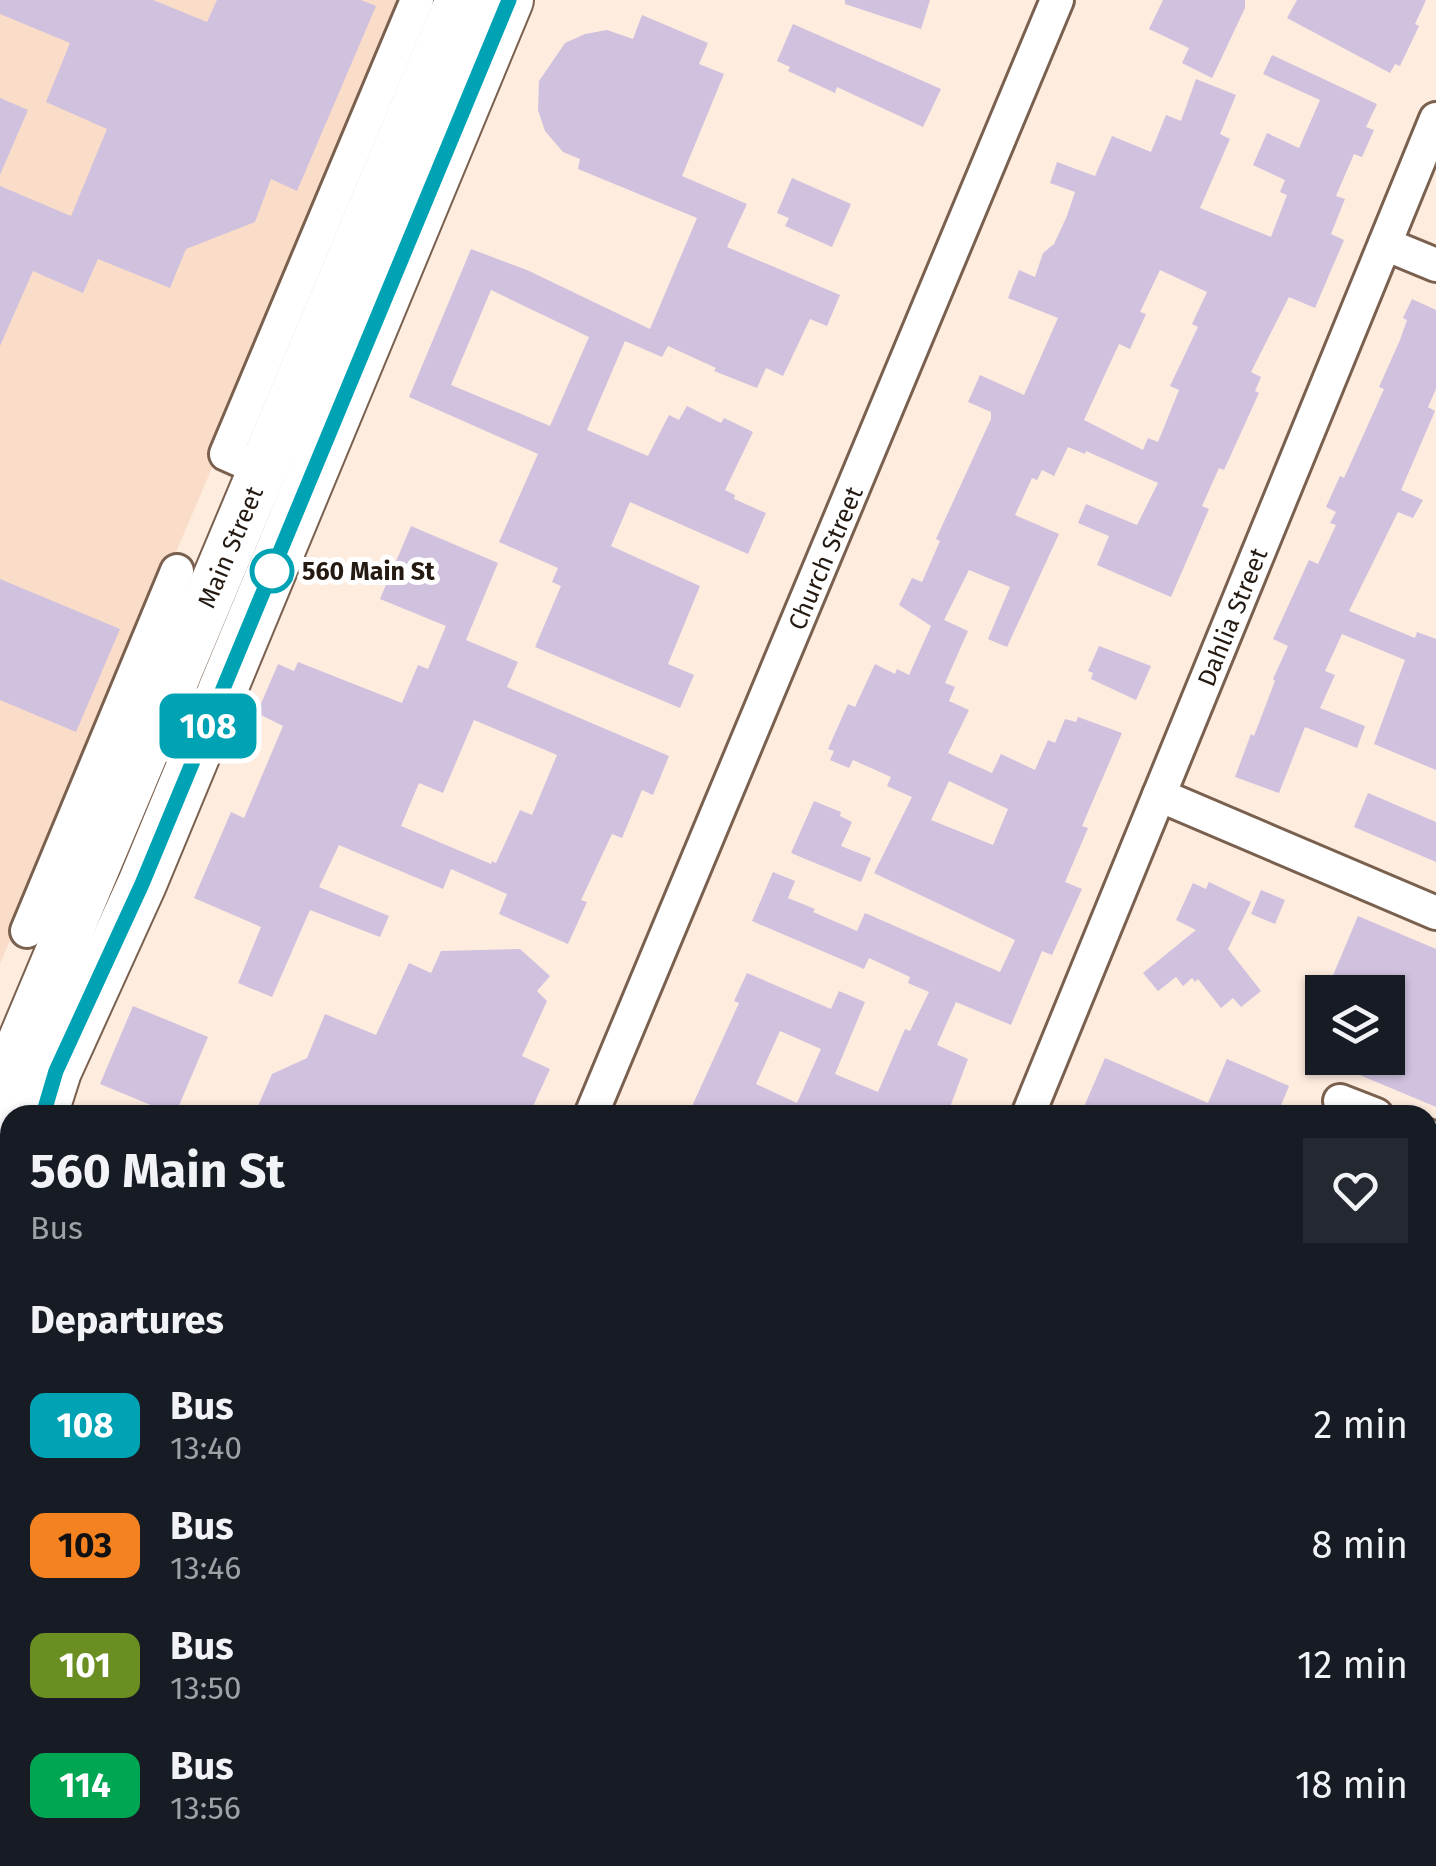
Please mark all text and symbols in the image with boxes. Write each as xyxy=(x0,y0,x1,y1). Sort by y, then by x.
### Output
street label: Main Street xyxy=(192,481,270,613)
street label: Church Street xyxy=(782,481,870,635)
street label: Dahlia Street xyxy=(1192,543,1275,691)
marker: 560 Main St xyxy=(251,550,293,592)
place label: 560 Main St xyxy=(302,557,435,587)
line badge: 108 xyxy=(150,694,266,758)
text: 108 xyxy=(179,705,237,747)
map controls xyxy=(1305,975,1405,1075)
button: layers xyxy=(1305,975,1405,1075)
button: heart xyxy=(1303,1138,1408,1243)
text: 560 Main St xyxy=(30,1142,285,1200)
text: Bus xyxy=(30,1209,83,1247)
text: Departures xyxy=(30,1297,224,1343)
text: Bus xyxy=(170,1383,234,1429)
text: 2 min xyxy=(1314,1402,1408,1448)
text: 108 xyxy=(56,1404,114,1446)
text: 13:40 xyxy=(170,1429,242,1467)
text: Bus xyxy=(170,1503,234,1549)
text: 8 min xyxy=(1311,1522,1408,1568)
text: 103 xyxy=(58,1524,112,1566)
text: 13:46 xyxy=(170,1549,241,1587)
text: Bus xyxy=(170,1623,234,1669)
text: 12 min xyxy=(1297,1642,1408,1688)
text: 101 xyxy=(59,1644,111,1686)
text: 13:50 xyxy=(170,1669,242,1707)
text: Bus xyxy=(170,1743,234,1789)
text: 18 min xyxy=(1295,1762,1408,1808)
text: 114 xyxy=(59,1764,111,1806)
text: 13:56 xyxy=(170,1789,241,1827)

